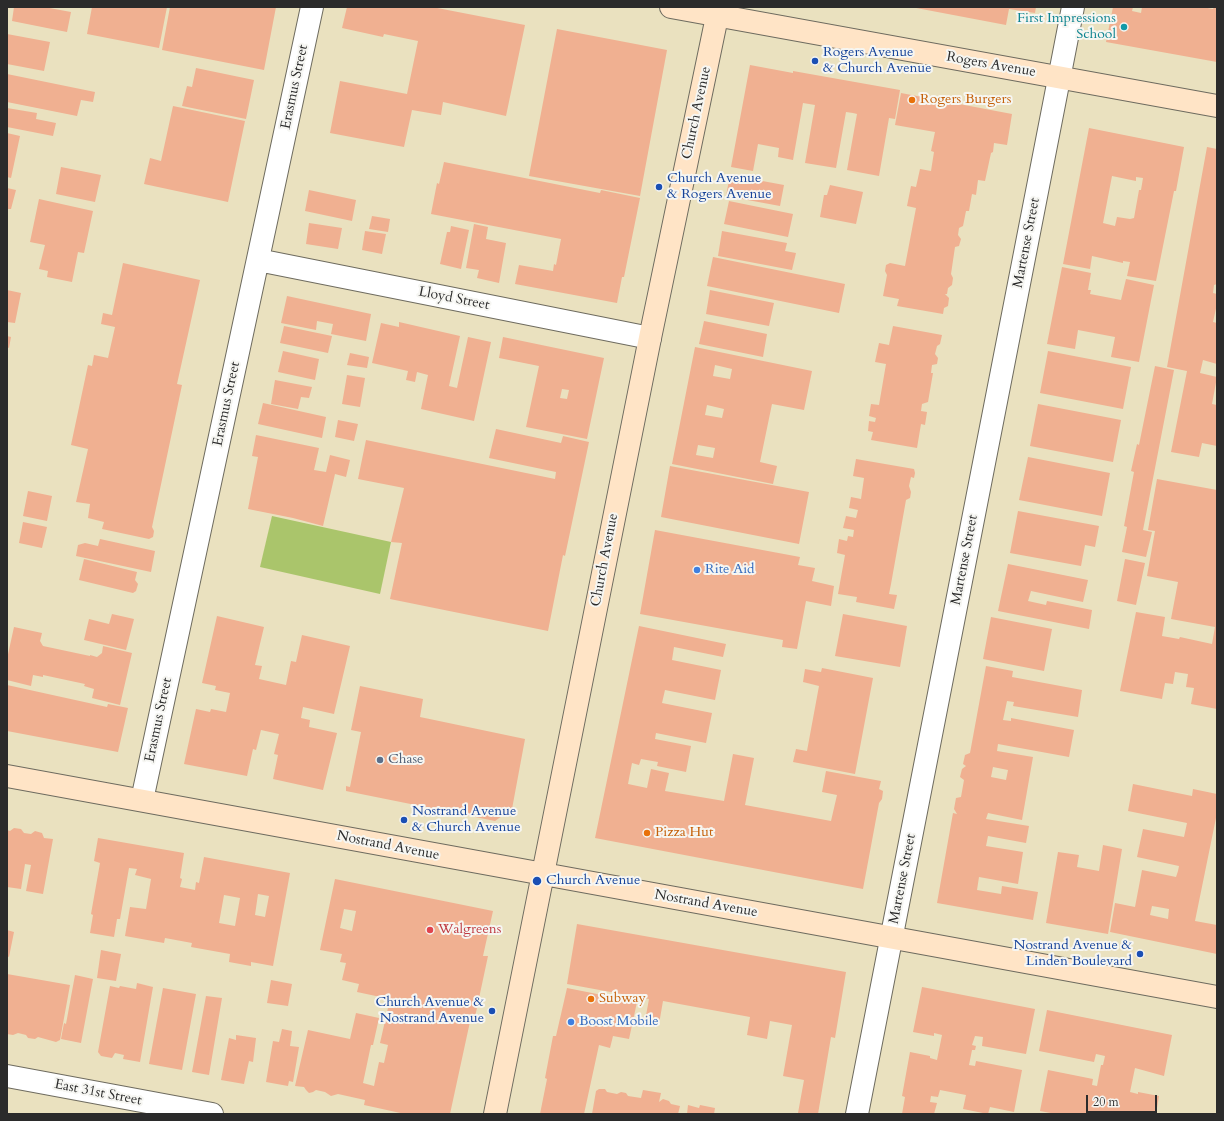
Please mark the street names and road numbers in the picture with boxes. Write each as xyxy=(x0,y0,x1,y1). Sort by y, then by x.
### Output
street label: Erasmus Street xyxy=(278,43,312,131)
street label: Rogers Avenue xyxy=(945,49,1037,81)
street label: Church Avenue xyxy=(679,65,715,161)
street label: Martense Street xyxy=(1010,196,1044,290)
street label: Lloyd Street xyxy=(417,284,491,314)
street label: Erasmus Street xyxy=(210,360,244,448)
street label: Church Avenue xyxy=(588,512,622,608)
street label: Martense Street xyxy=(948,513,982,607)
street label: Erasmus Street xyxy=(142,676,176,764)
street label: Nostrand Avenue xyxy=(335,828,441,864)
street label: Martense Street xyxy=(886,832,920,926)
street label: Nostrand Avenue xyxy=(653,887,759,921)
street label: East 31st Street xyxy=(53,1076,143,1110)

